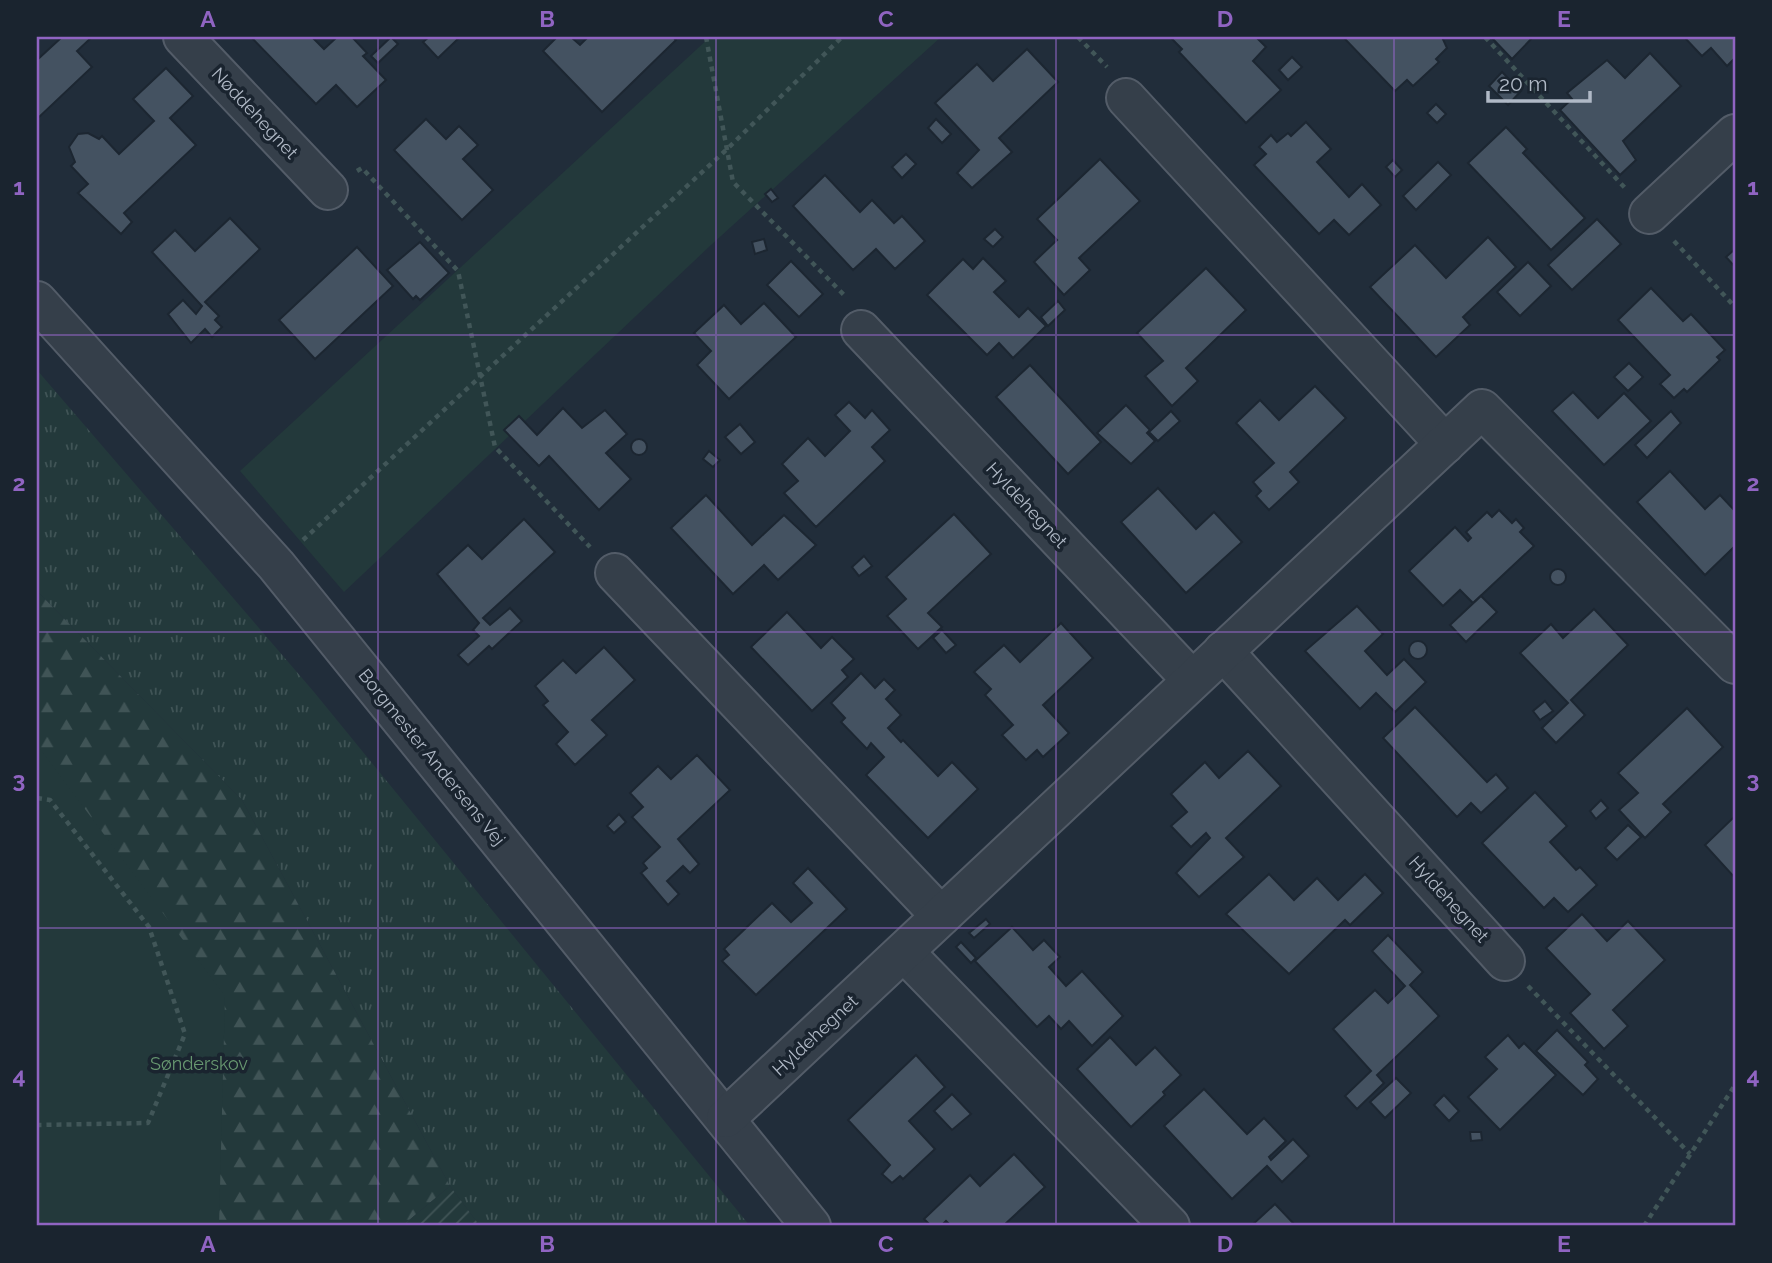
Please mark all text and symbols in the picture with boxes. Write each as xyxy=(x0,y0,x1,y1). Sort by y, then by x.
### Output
text: A xyxy=(200,5,216,32)
text: B xyxy=(539,5,555,32)
text: C xyxy=(878,5,894,32)
text: D xyxy=(1217,5,1233,32)
text: E xyxy=(1557,5,1571,32)
scale bar xyxy=(1488,60,1590,104)
street label: Nøddehegnet xyxy=(208,63,302,163)
text: 20 m xyxy=(1499,71,1547,96)
text: 1 xyxy=(13,173,25,200)
text: 1 xyxy=(1747,173,1759,200)
street label: Hyldehegnet xyxy=(982,458,1072,552)
text: 2 xyxy=(13,469,25,496)
text: 2 xyxy=(1747,469,1759,496)
street label: Borgmester Andersens Vej xyxy=(354,665,510,849)
text: 3 xyxy=(13,766,25,793)
text: 3 xyxy=(1747,766,1759,793)
street label: Hyldehegnet xyxy=(1405,852,1493,946)
street label: Hyldehegnet xyxy=(768,990,862,1080)
park label: Sønderskov xyxy=(150,1053,248,1074)
text: 4 xyxy=(12,1062,26,1089)
text: 4 xyxy=(1746,1062,1760,1089)
text: A xyxy=(200,1230,216,1257)
text: B xyxy=(539,1230,555,1257)
text: C xyxy=(878,1230,894,1257)
text: D xyxy=(1217,1230,1233,1257)
text: E xyxy=(1557,1230,1571,1257)

